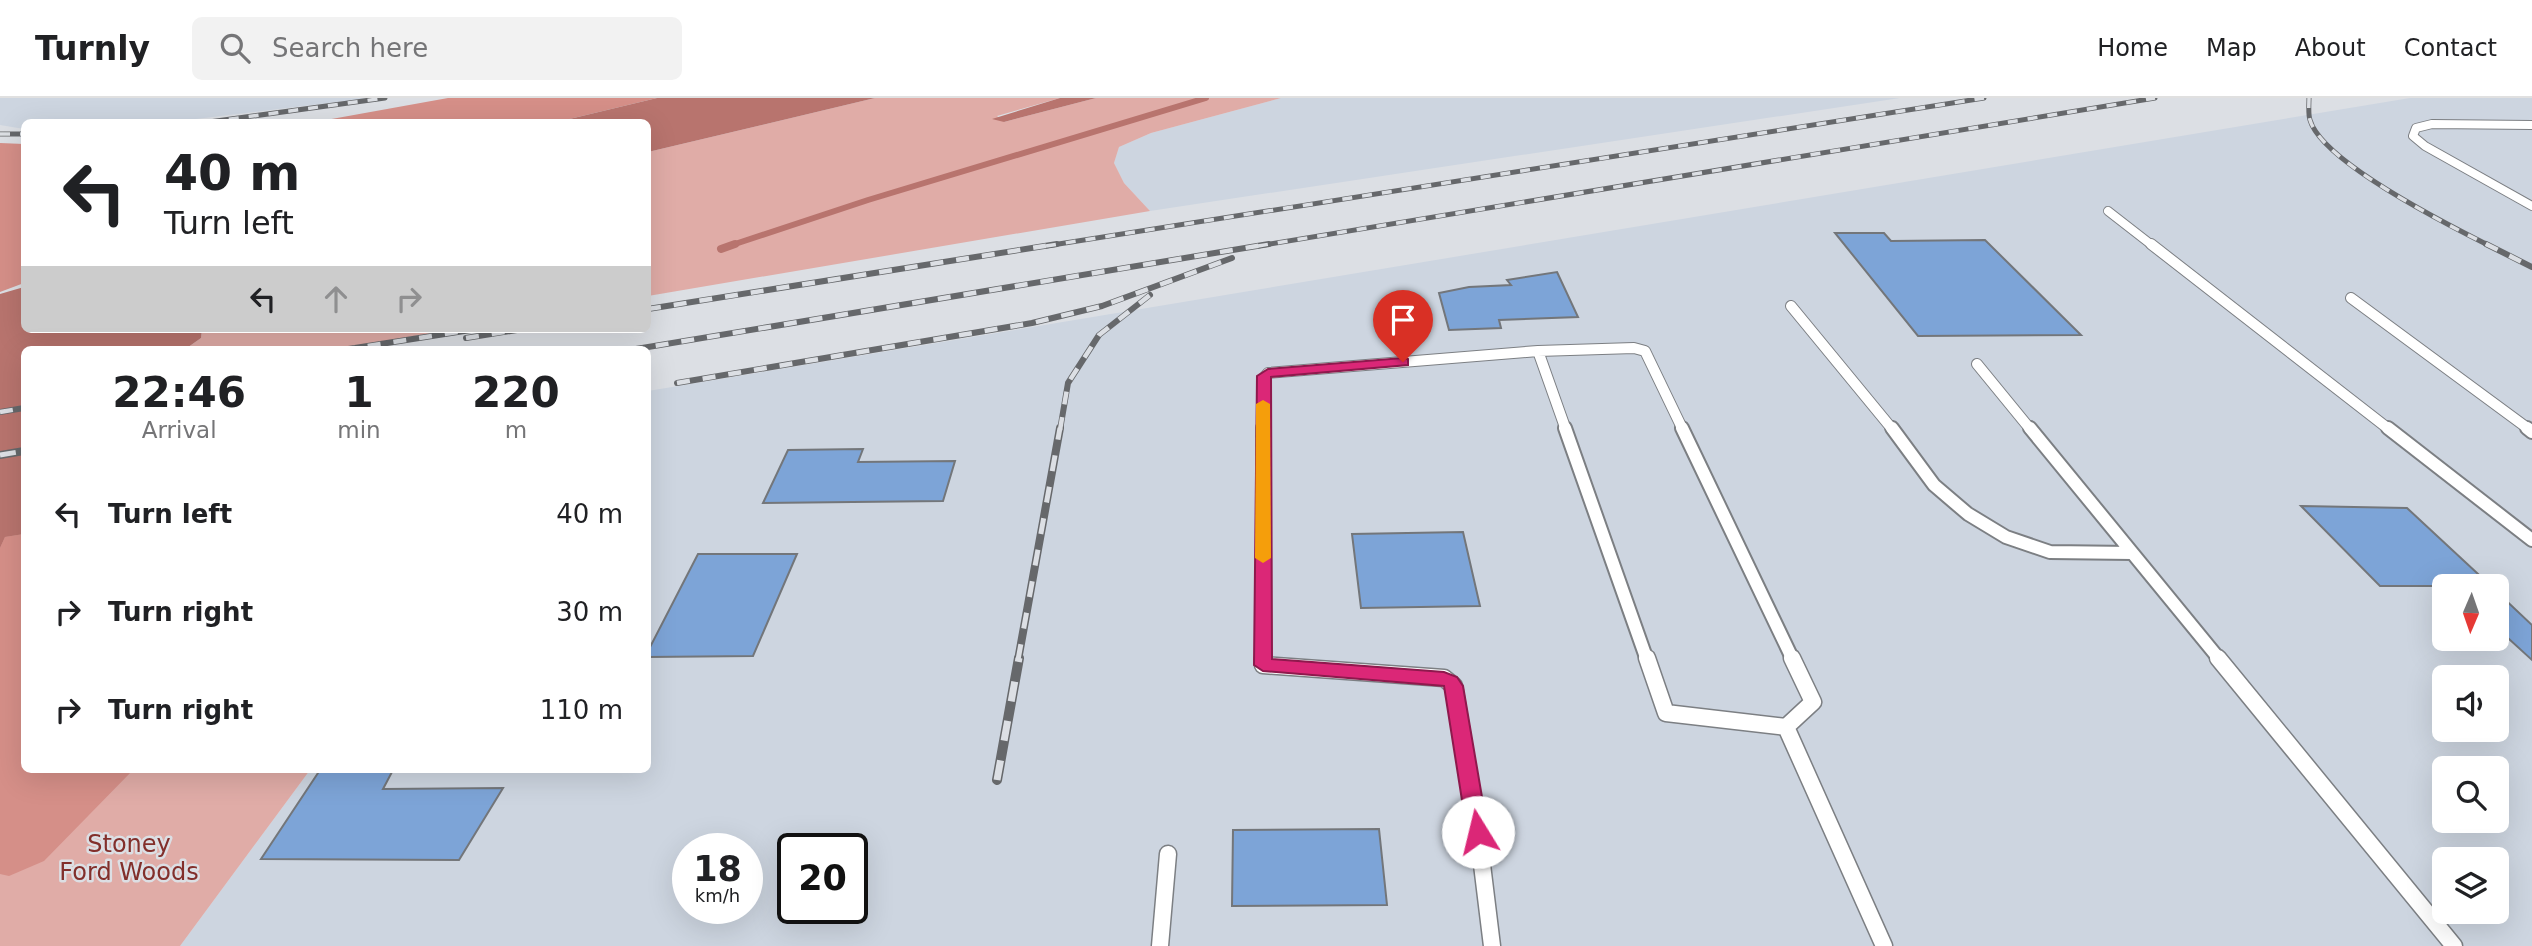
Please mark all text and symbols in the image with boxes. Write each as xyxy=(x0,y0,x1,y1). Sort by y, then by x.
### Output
search box xyxy=(192,17,682,80)
text: Turnly xyxy=(35,29,150,68)
icon: search xyxy=(216,29,254,67)
text: Search here xyxy=(272,33,428,63)
text: Home xyxy=(2097,34,2168,62)
text: Map xyxy=(2206,34,2257,62)
text: About xyxy=(2295,34,2366,62)
text: Contact xyxy=(2404,34,2497,62)
text: 40 m xyxy=(164,145,300,202)
icon: left xyxy=(49,147,140,238)
text: Turn left xyxy=(164,204,294,242)
icon: left xyxy=(244,280,282,318)
icon: ahead xyxy=(317,280,355,318)
icon: right xyxy=(390,280,428,318)
pin xyxy=(1373,290,1433,362)
icon: arrive xyxy=(1384,301,1422,339)
text: 22:46 xyxy=(112,368,246,417)
text: 1 xyxy=(344,368,374,417)
text: 220 xyxy=(472,368,560,417)
text: Arrival xyxy=(142,417,217,443)
text: min xyxy=(337,417,381,443)
text: m xyxy=(505,417,527,443)
icon: left xyxy=(49,495,87,533)
text: Turn left xyxy=(108,499,232,529)
text: 40 m xyxy=(556,499,623,529)
north arrow xyxy=(2432,574,2510,651)
map controls xyxy=(2432,574,2509,924)
icon: right xyxy=(49,593,87,631)
text: Turn right xyxy=(108,597,253,627)
text: 30 m xyxy=(556,597,623,627)
button: sound xyxy=(2432,665,2509,742)
icon: right xyxy=(49,691,87,729)
text: Turn right xyxy=(108,695,253,725)
text: 110 m xyxy=(540,695,623,725)
button: search xyxy=(2432,756,2509,833)
position arrow xyxy=(1441,795,1515,869)
park label: Stoney Ford Woods xyxy=(59,830,199,886)
speed limit sign: 20 xyxy=(777,833,868,924)
button: layers xyxy=(2432,847,2509,924)
text: 18 xyxy=(693,849,742,889)
text: km/h xyxy=(695,885,740,906)

